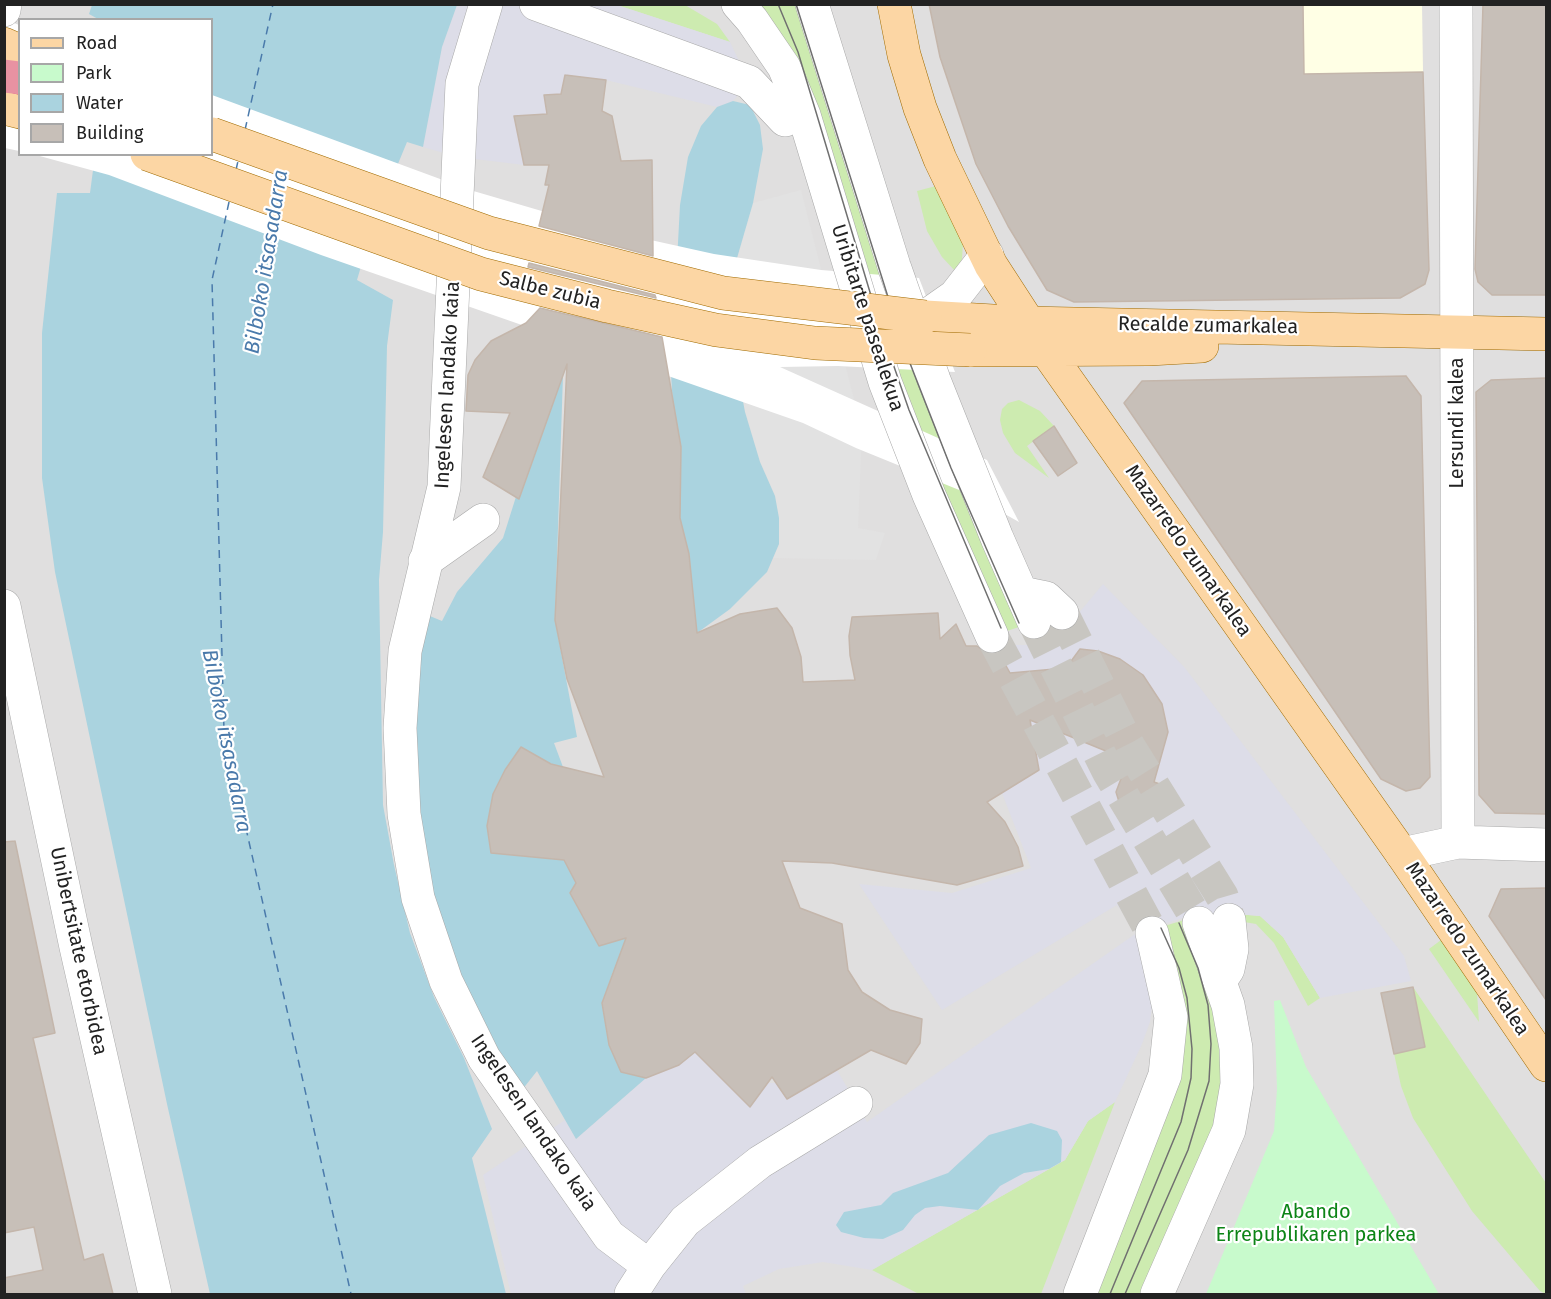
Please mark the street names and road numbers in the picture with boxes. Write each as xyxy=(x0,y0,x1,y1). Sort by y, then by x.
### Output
street label: Uribitarte pasealekua xyxy=(825,221,909,415)
street label: Salbe zubia xyxy=(497,267,603,315)
street label: Ingelesen landako kaia xyxy=(431,280,465,490)
street label: Recalde zumarkalea xyxy=(1118,312,1298,340)
street label: Lersundi kalea xyxy=(1445,357,1469,489)
street label: Mazarredo zumarkalea xyxy=(1120,460,1256,642)
street label: Unibertsitate etorbidea xyxy=(44,844,112,1058)
street label: Mazarredo zumarkalea xyxy=(1400,858,1534,1040)
street label: Ingelesen landako kaia xyxy=(465,1030,601,1216)

